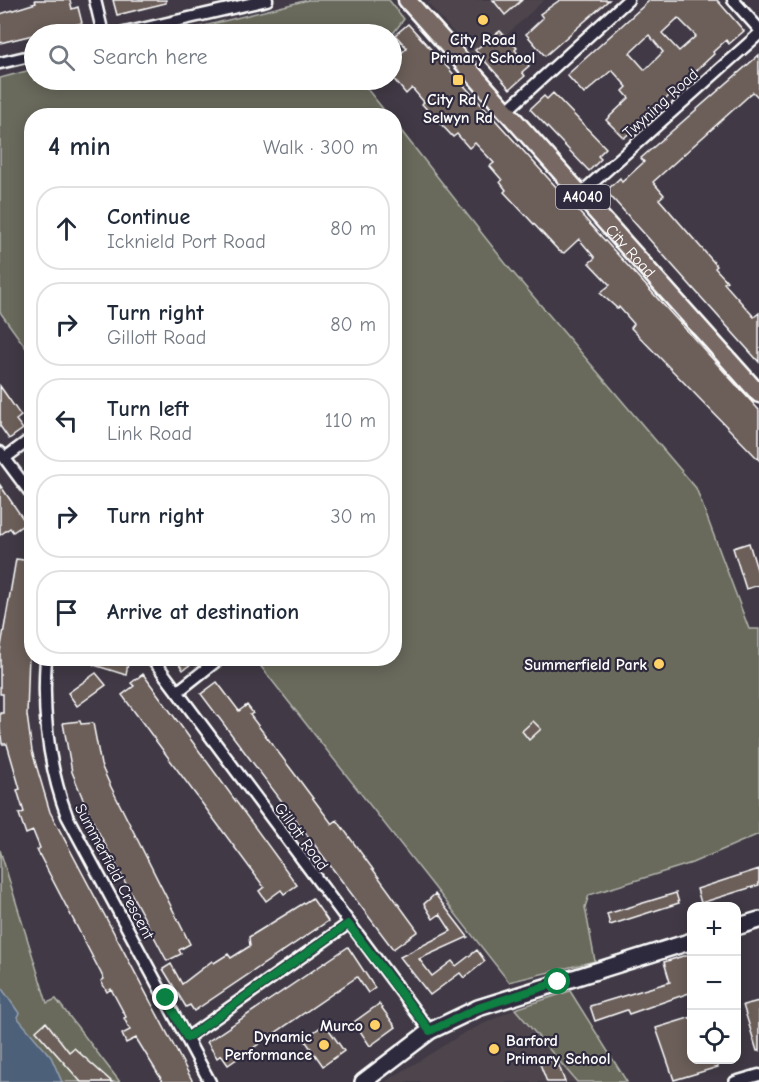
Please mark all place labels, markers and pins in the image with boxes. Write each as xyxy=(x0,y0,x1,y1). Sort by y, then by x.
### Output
marker: City Road Primary School xyxy=(476,13,490,27)
place label: City Road Primary School xyxy=(431,31,535,67)
marker: City Rd / Selwyn Rd xyxy=(451,73,465,87)
place label: City Rd / Selwyn Rd xyxy=(423,91,493,127)
place label: Summerfield Park xyxy=(524,656,647,674)
marker: Summerfield Park xyxy=(652,657,666,671)
place label: Murco xyxy=(320,1017,363,1035)
marker: Murco xyxy=(368,1018,382,1032)
place label: Dynamic Performance xyxy=(224,1028,312,1064)
place label: Barford Primary School xyxy=(506,1032,611,1068)
marker: Dynamic Performance xyxy=(317,1038,331,1052)
marker: Barford Primary School xyxy=(487,1042,501,1056)

